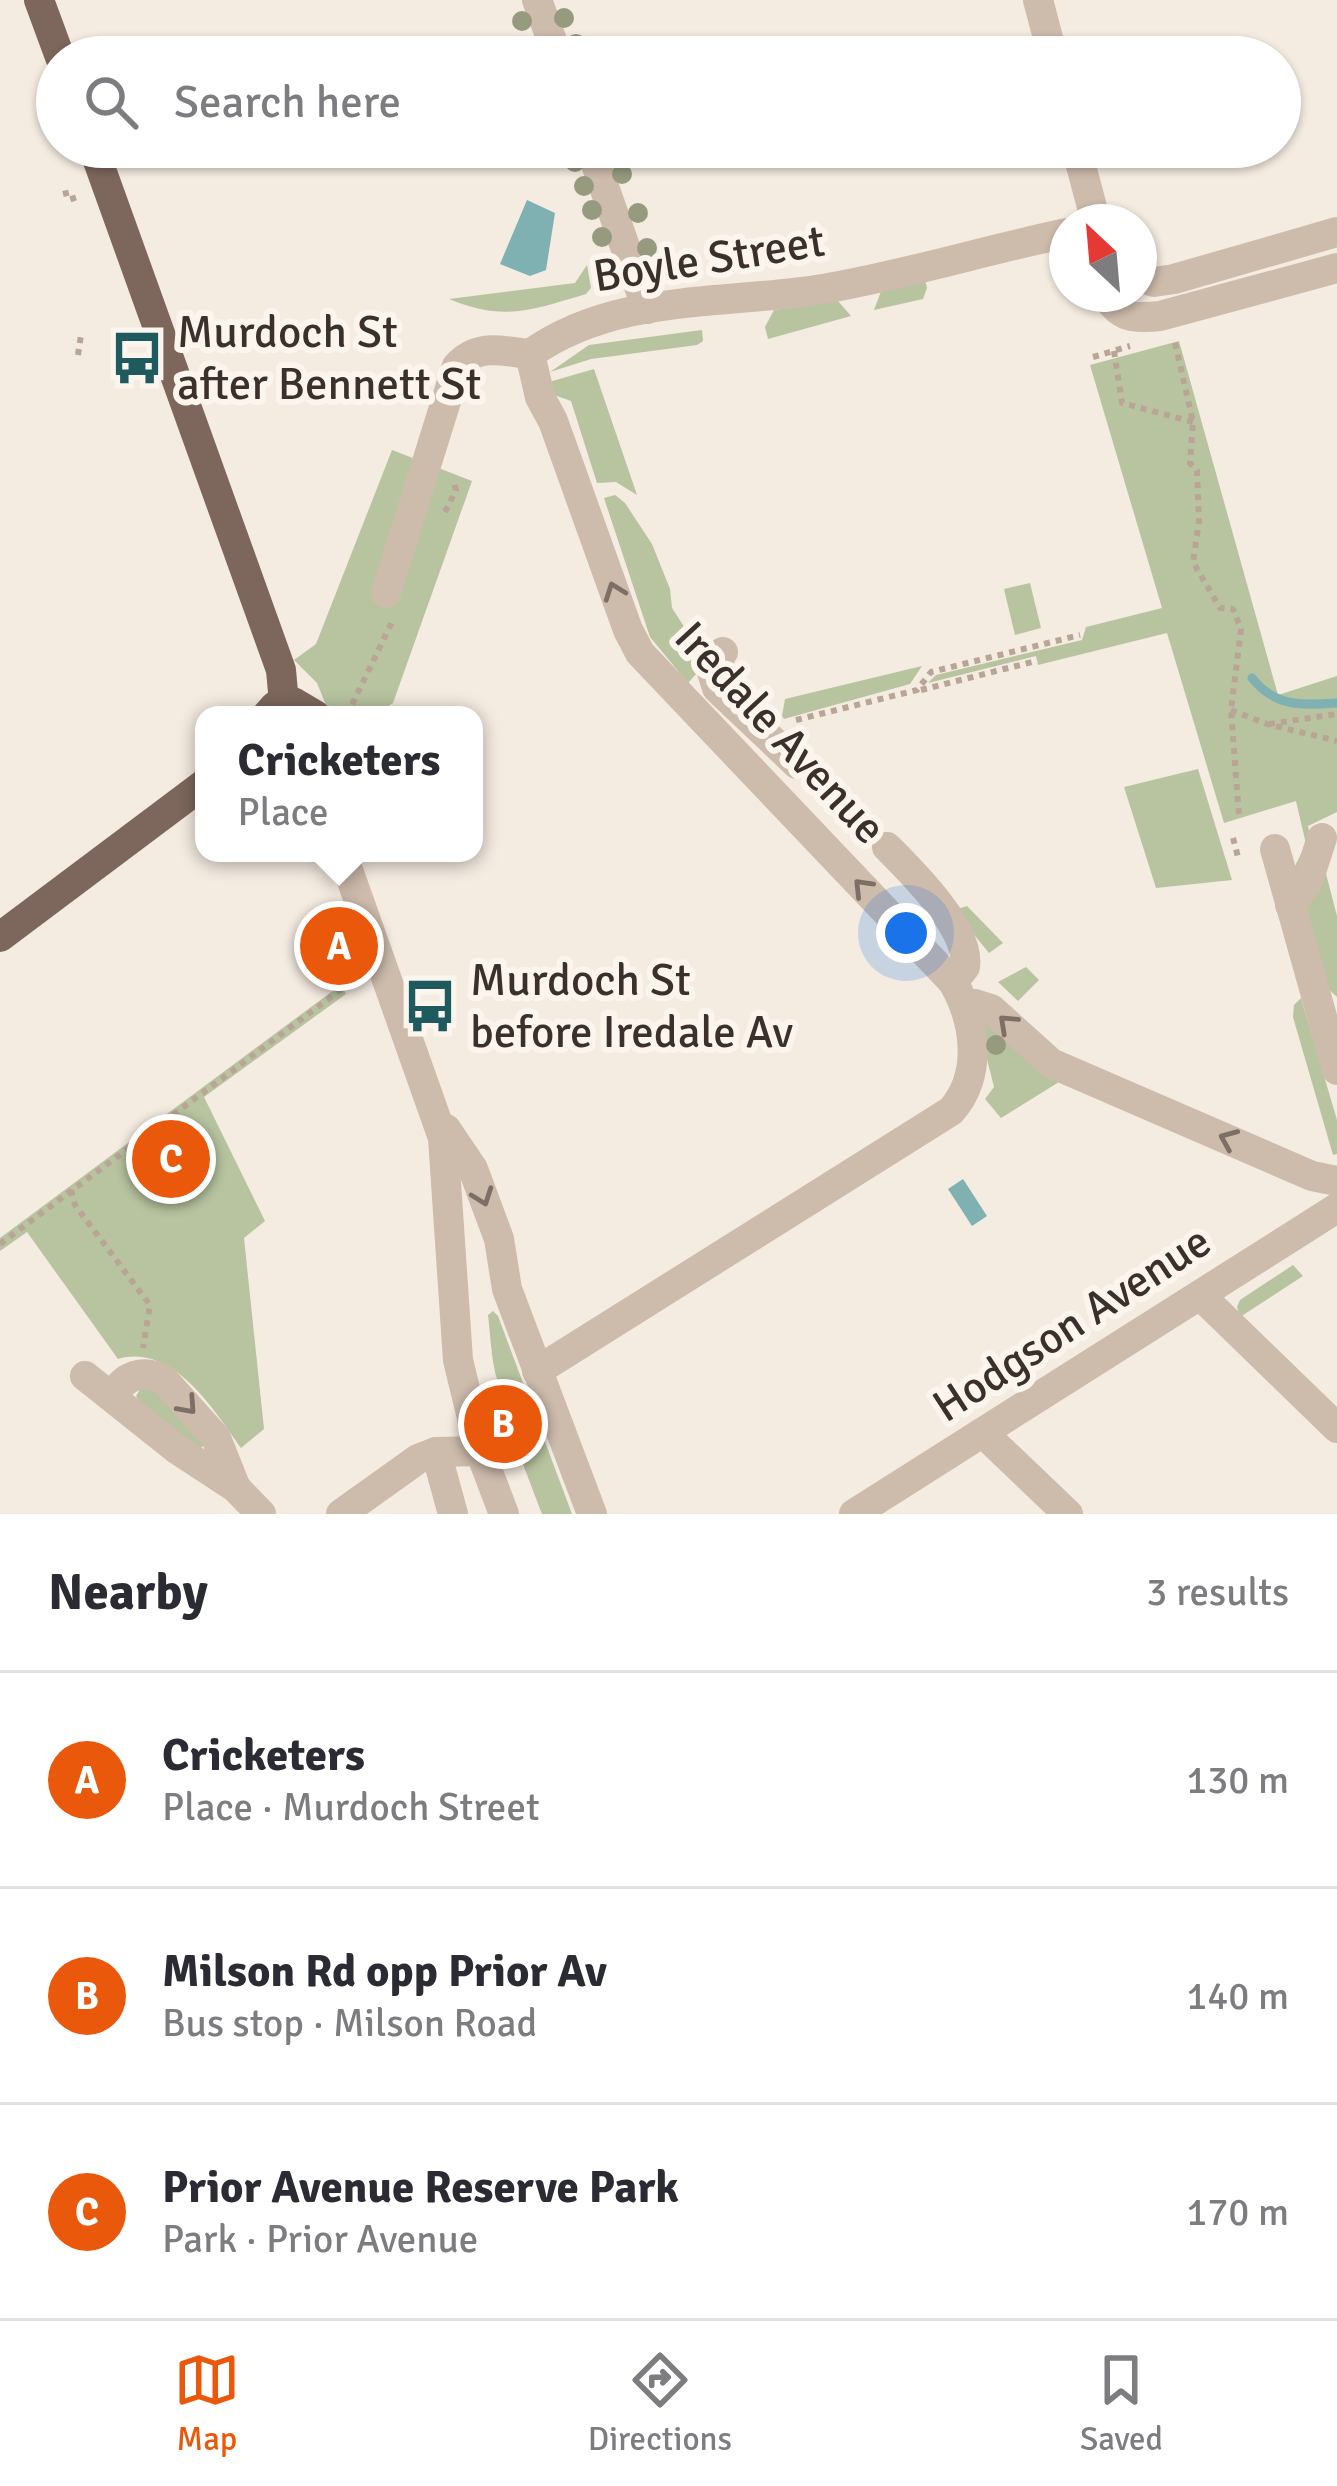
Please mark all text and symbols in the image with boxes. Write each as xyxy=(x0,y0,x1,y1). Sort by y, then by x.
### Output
search box xyxy=(36,36,1301,168)
icon: search xyxy=(78,69,144,135)
text: Search here xyxy=(174,75,401,130)
north arrow xyxy=(1049,204,1157,312)
street label: Boyle Street xyxy=(589,214,829,304)
place label: Murdoch St after Bennett St xyxy=(177,305,481,412)
bus stop icon: Murdoch St after Bennett St xyxy=(108,329,166,387)
one-way arrow xyxy=(604,582,628,603)
street label: Iredale Avenue xyxy=(663,610,897,856)
popup xyxy=(195,706,483,862)
text: Cricketers xyxy=(238,733,440,788)
text: Place xyxy=(238,788,329,836)
one-way arrow xyxy=(854,880,876,901)
pin: A xyxy=(300,901,378,991)
your location xyxy=(876,903,936,963)
place label: Murdoch St before Iredale Av xyxy=(470,953,794,1060)
bus stop icon: Murdoch St before Iredale Av xyxy=(401,977,459,1035)
one-way arrow xyxy=(999,1016,1020,1038)
pin: C xyxy=(132,1114,210,1204)
one-way arrow xyxy=(1219,1130,1240,1154)
one-way arrow xyxy=(469,1185,493,1206)
street label: Hodgson Avenue xyxy=(923,1214,1221,1434)
pin: B xyxy=(464,1379,542,1469)
one-way arrow xyxy=(174,1392,195,1413)
text: Nearby xyxy=(48,1561,208,1624)
text: 3 results xyxy=(1146,1568,1289,1616)
text: Cricketers xyxy=(162,1728,365,1783)
text: A xyxy=(75,1756,99,1804)
text: 130 m xyxy=(1186,1756,1289,1804)
text: Place · Murdoch Street xyxy=(162,1783,540,1831)
text: Milson Rd opp Prior Av xyxy=(162,1944,607,1999)
text: B xyxy=(75,1972,99,2020)
text: 140 m xyxy=(1186,1972,1289,2020)
text: Bus stop · Milson Road xyxy=(162,1999,537,2047)
text: Prior Avenue Reserve Park xyxy=(162,2160,679,2215)
text: C xyxy=(75,2188,99,2236)
text: 170 m xyxy=(1186,2188,1289,2236)
text: Park · Prior Avenue xyxy=(162,2215,478,2263)
tab: Map xyxy=(174,2347,240,2460)
tab: Directions xyxy=(588,2347,732,2460)
tab: Saved xyxy=(1080,2347,1163,2460)

